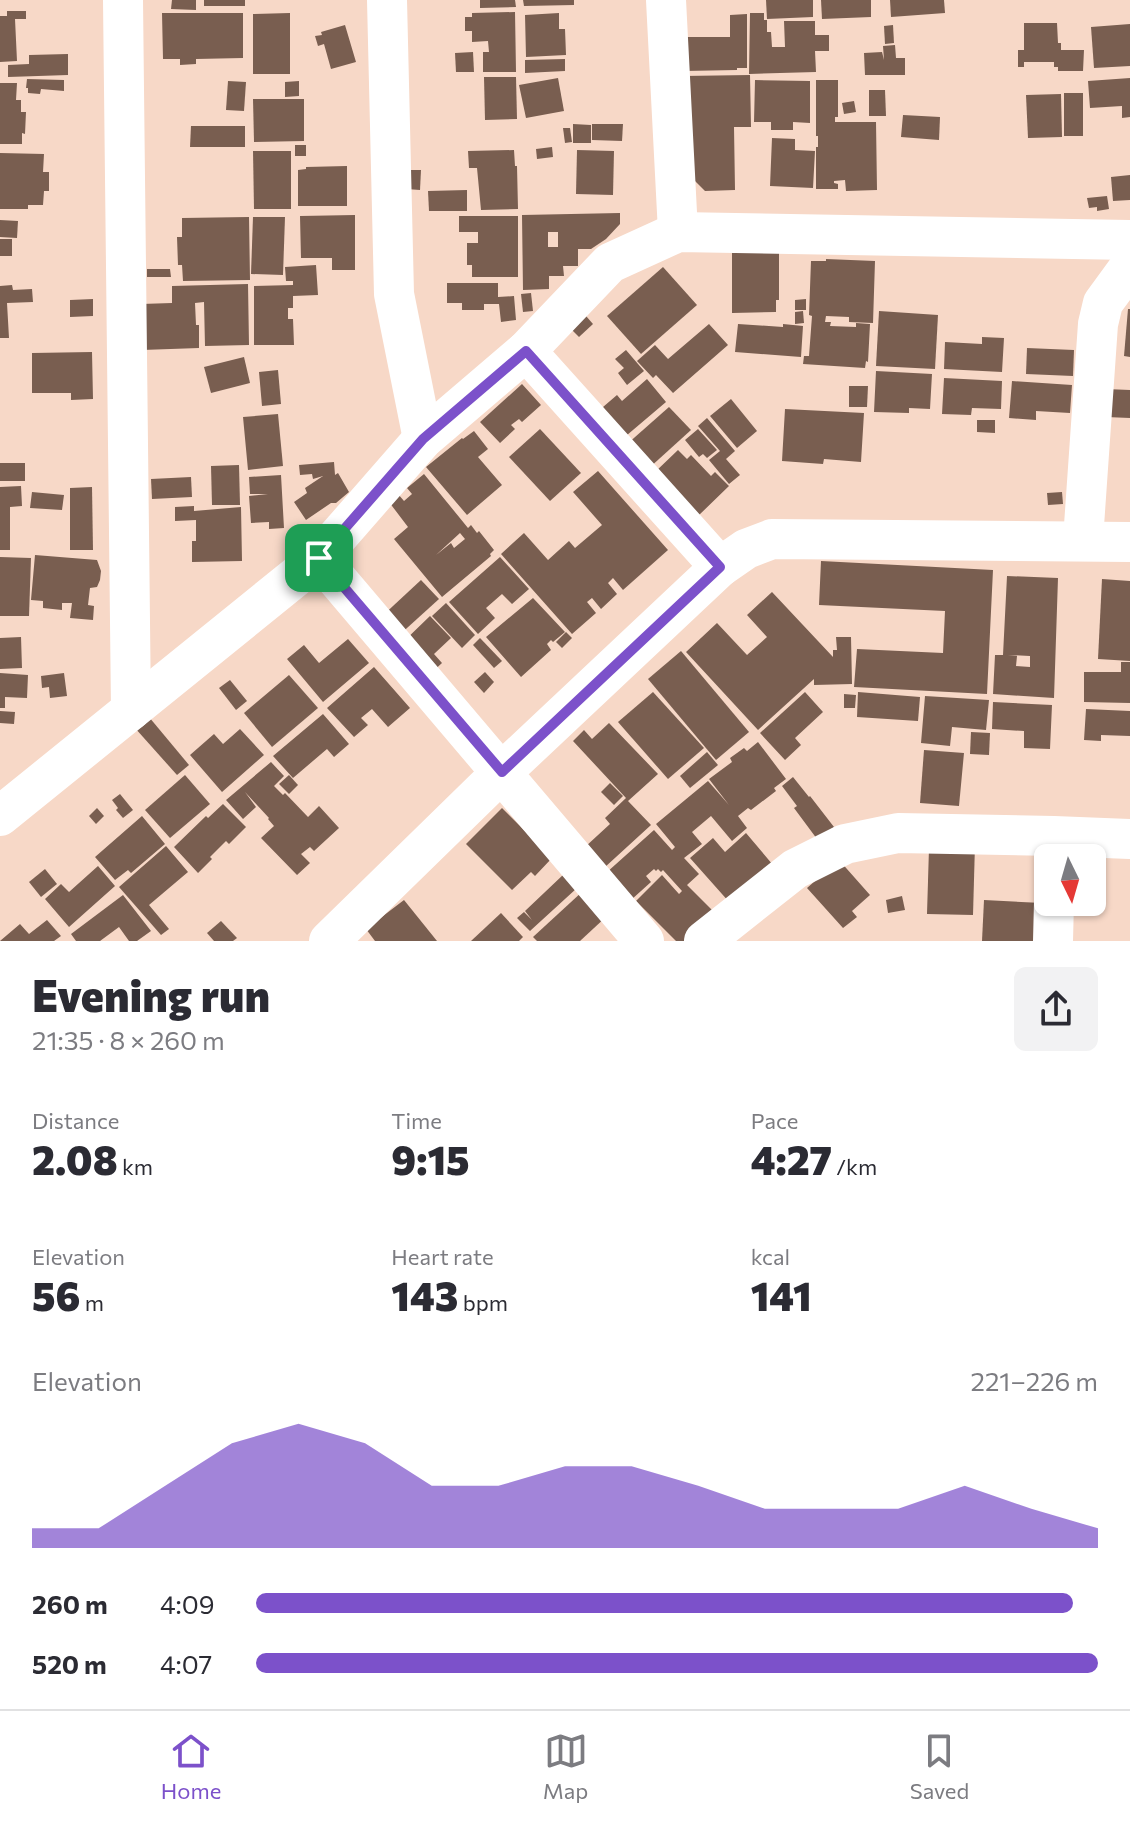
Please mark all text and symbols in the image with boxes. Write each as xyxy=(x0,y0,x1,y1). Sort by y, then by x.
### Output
pin xyxy=(285,524,353,592)
icon: arrive xyxy=(297,536,341,580)
north arrow xyxy=(1034,844,1106,916)
map controls xyxy=(1034,844,1106,916)
text: Evening run xyxy=(32,967,270,1021)
button: share xyxy=(1014,967,1098,1051)
text: 21:35 · 8 × 260 m xyxy=(32,1024,225,1055)
text: Distance xyxy=(32,1107,119,1134)
text: Time xyxy=(391,1107,442,1134)
text: Pace xyxy=(751,1107,798,1134)
text: 2.08 xyxy=(32,1134,118,1183)
text: 9:15 xyxy=(391,1134,470,1183)
text: 4:27 xyxy=(751,1134,832,1183)
text: km xyxy=(118,1153,153,1180)
text: /km xyxy=(832,1153,877,1180)
text: Elevation xyxy=(32,1243,125,1270)
text: Heart rate xyxy=(391,1243,494,1270)
text: kcal xyxy=(751,1243,790,1270)
text: 56 xyxy=(32,1270,80,1319)
text: 143 xyxy=(391,1270,458,1319)
text: 141 xyxy=(751,1270,812,1319)
text: m xyxy=(80,1289,104,1316)
text: bpm xyxy=(458,1289,508,1316)
text: Elevation xyxy=(32,1365,142,1396)
text: 221–226 m xyxy=(971,1365,1098,1396)
text: 260 m xyxy=(32,1588,108,1619)
text: 4:09 xyxy=(160,1588,214,1619)
text: 520 m xyxy=(32,1648,107,1679)
text: 4:07 xyxy=(160,1648,212,1679)
tab: Home xyxy=(161,1729,221,1804)
tab: Map xyxy=(543,1729,588,1804)
tab: Saved xyxy=(910,1729,969,1804)

